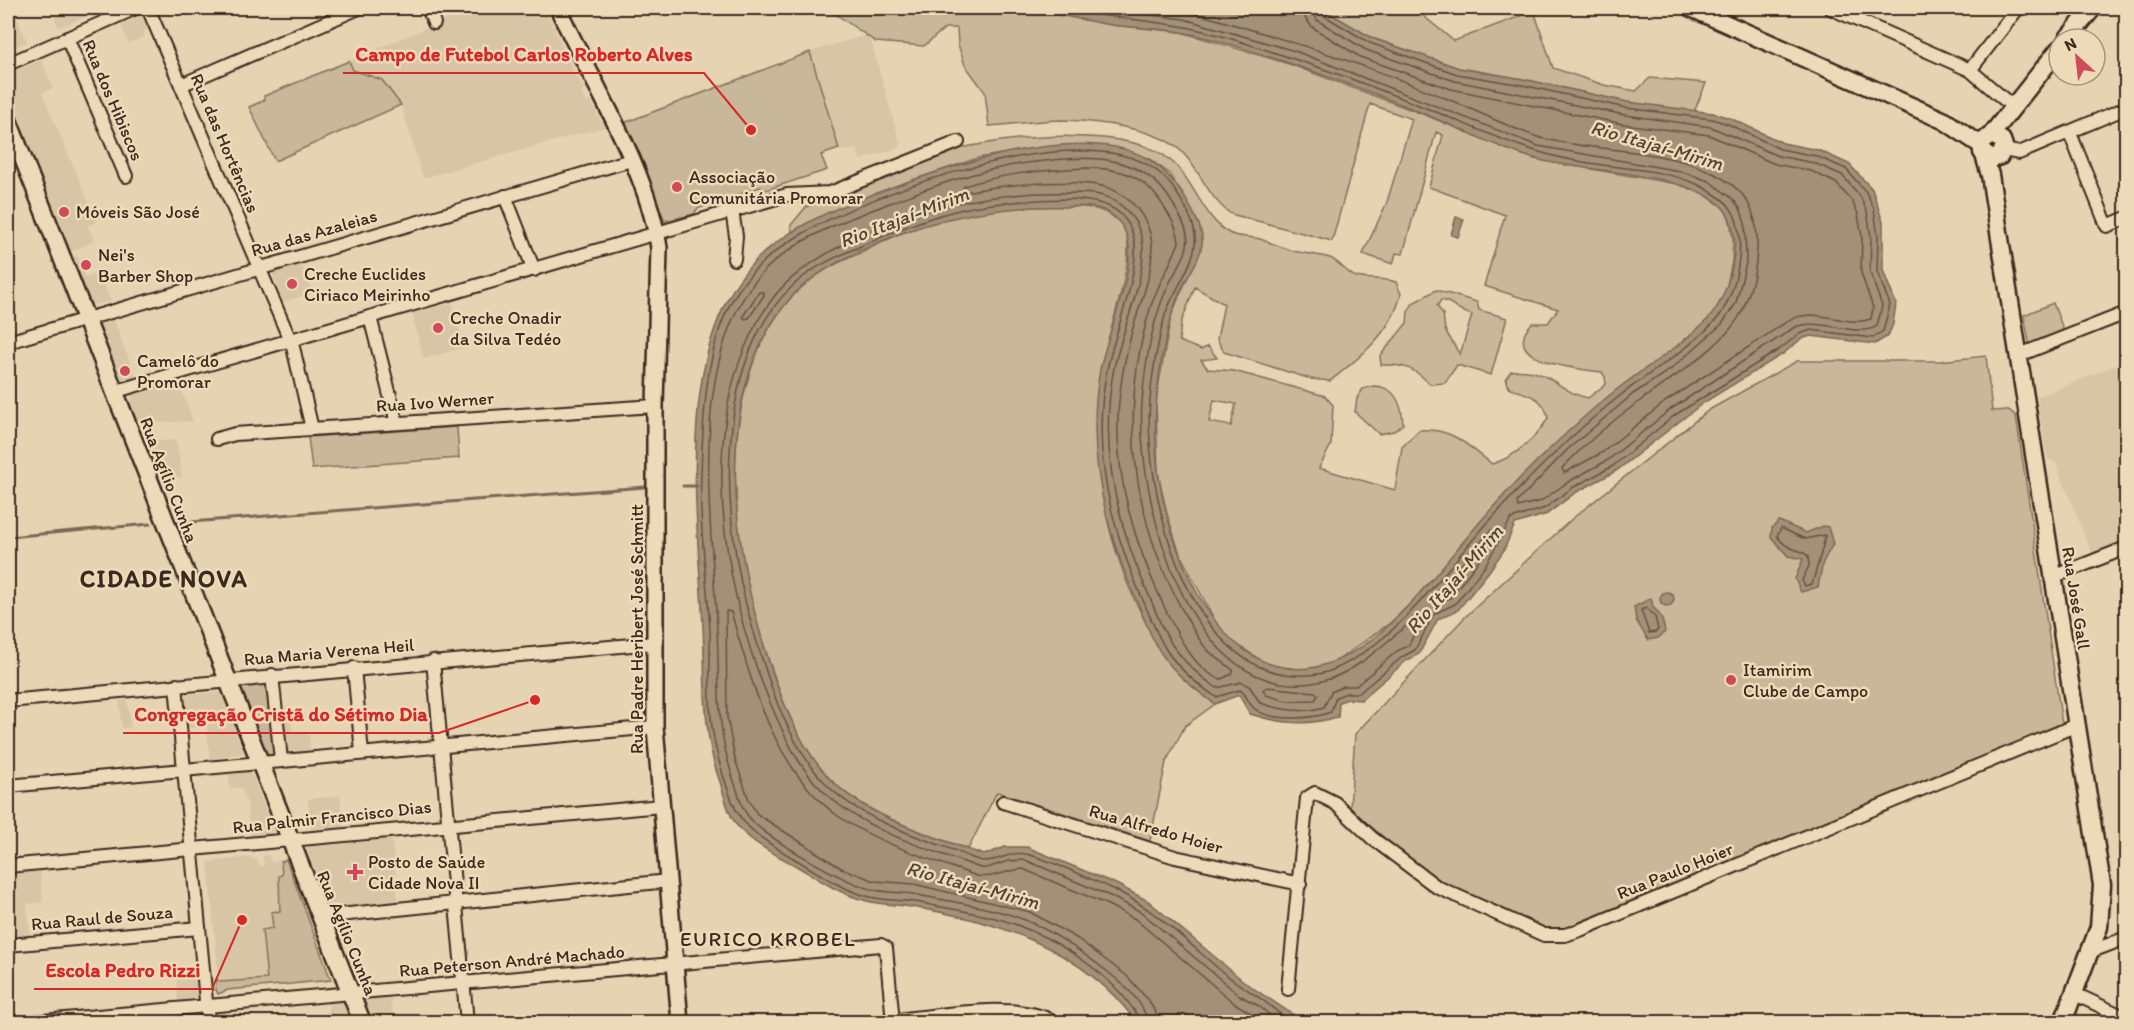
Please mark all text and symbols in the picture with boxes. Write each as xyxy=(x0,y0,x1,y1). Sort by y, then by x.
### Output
north arrow xyxy=(2047,27,2107,87)
text: N xyxy=(2061,33,2080,55)
callout: Campo de Futebol Carlos Roberto Alves xyxy=(343,35,704,73)
street label: Rua dos Hibiscos xyxy=(78,36,148,164)
text: Campo de Futebol Carlos Roberto Alves xyxy=(355,42,693,67)
street label: Rua das Hortências xyxy=(186,70,264,216)
water label: Rio Itajaí-Mirim xyxy=(1588,115,1726,175)
place label: Associação Comunitária Promorar xyxy=(689,166,863,209)
marker: Associação Comunitária Promorar xyxy=(670,180,684,194)
water label: Rio Itajaí-Mirim xyxy=(836,181,972,253)
place label: Móveis São José xyxy=(76,201,200,223)
marker: Móveis São José xyxy=(57,205,71,219)
street label: Rua das Azaleias xyxy=(249,205,379,261)
place label: Nei's Barber Shop xyxy=(98,244,193,287)
marker: Nei's Barber Shop xyxy=(79,258,93,272)
place label: Creche Euclides Ciriaco Meirinho xyxy=(304,263,430,306)
marker: Creche Euclides Ciriaco Meirinho xyxy=(285,277,299,291)
place label: Creche Onadir da Silva Tedéo xyxy=(450,307,562,350)
marker: Creche Onadir da Silva Tedéo xyxy=(431,321,445,335)
place label: Camelô do Promorar xyxy=(137,350,219,393)
marker: Camelô do Promorar xyxy=(118,364,132,378)
street label: Rua Ivo Werner xyxy=(375,387,495,417)
street label: Rua Agílio Cunha xyxy=(135,414,203,546)
street label: Rua Padre Heribert José Schmitt xyxy=(626,504,648,754)
water label: Rio Itajaí-Mirim xyxy=(1400,520,1508,638)
street label: Rua José Gall xyxy=(2057,545,2095,651)
district label: CIDADE NOVA xyxy=(80,564,248,593)
street label: Rua Maria Verena Heil xyxy=(243,634,415,670)
place label: Itamirim Clube de Campo xyxy=(1743,659,1868,702)
marker: Itamirim Clube de Campo xyxy=(1724,673,1738,687)
callout: Congregação Cristã do Sétimo Dia xyxy=(123,695,439,733)
text: Congregação Cristã do Sétimo Dia xyxy=(134,702,428,727)
street label: Rua Palmir Francisco Dias xyxy=(231,796,433,838)
street label: Rua Alfredo Hoier xyxy=(1087,799,1226,859)
street label: Rua Paulo Hoier xyxy=(1614,837,1737,904)
place label: Posto de Saúde Cidade Nova II xyxy=(368,851,485,894)
water label: Rio Itajaí-Mirim xyxy=(904,856,1042,914)
marker: Posto de Saúde Cidade Nova II xyxy=(346,863,364,881)
street label: Rua Agílio Cunha xyxy=(312,867,382,999)
street label: Rua Raul de Souza xyxy=(30,901,174,935)
district label: EURICO KROBEL xyxy=(680,926,856,951)
street label: Rua Peterson André Machado xyxy=(398,940,626,982)
callout: Escola Pedro Rizzi xyxy=(34,951,212,989)
text: Escola Pedro Rizzi xyxy=(46,958,200,982)

